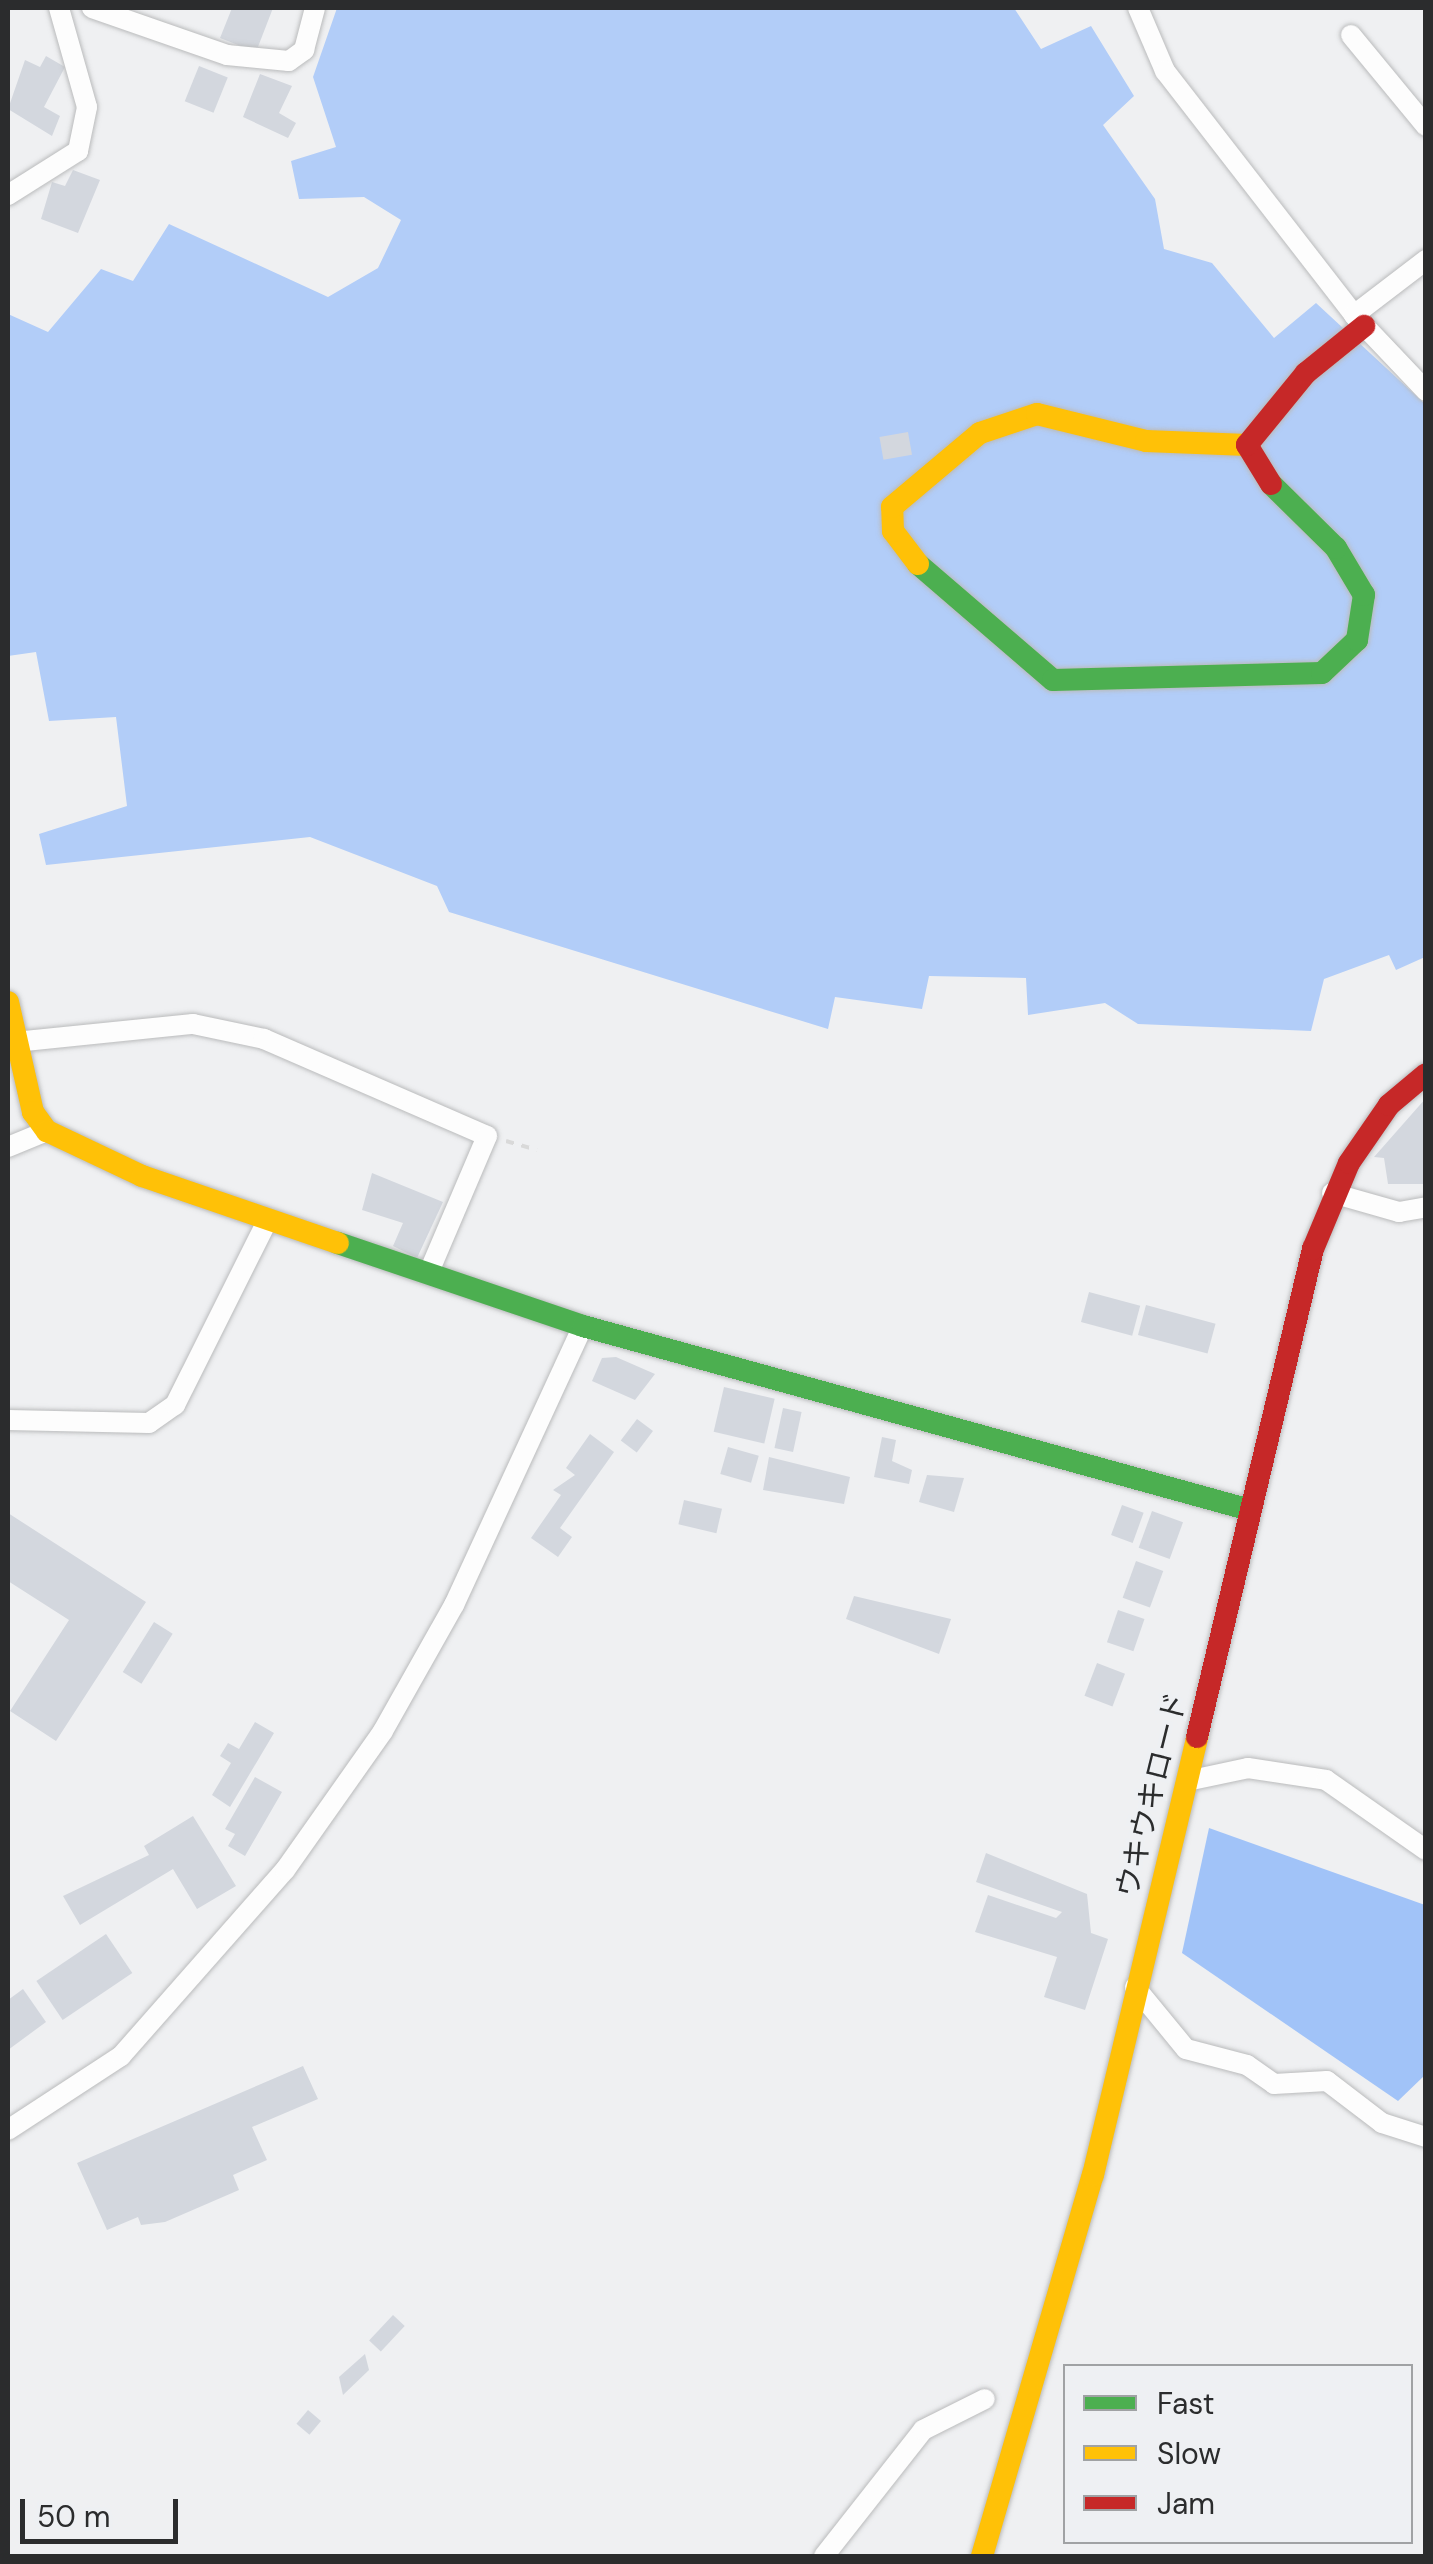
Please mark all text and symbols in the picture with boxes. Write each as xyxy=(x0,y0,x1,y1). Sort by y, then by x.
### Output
street label: ウキウキロード xyxy=(1109,1689,1195,1901)
legend xyxy=(1063,2364,1413,2544)
text: Fast xyxy=(1157,2384,1215,2423)
text: Slow xyxy=(1157,2434,1221,2473)
scale bar xyxy=(25,2479,182,2541)
text: Jam xyxy=(1157,2484,1215,2523)
text: 50 m xyxy=(37,2497,111,2536)

